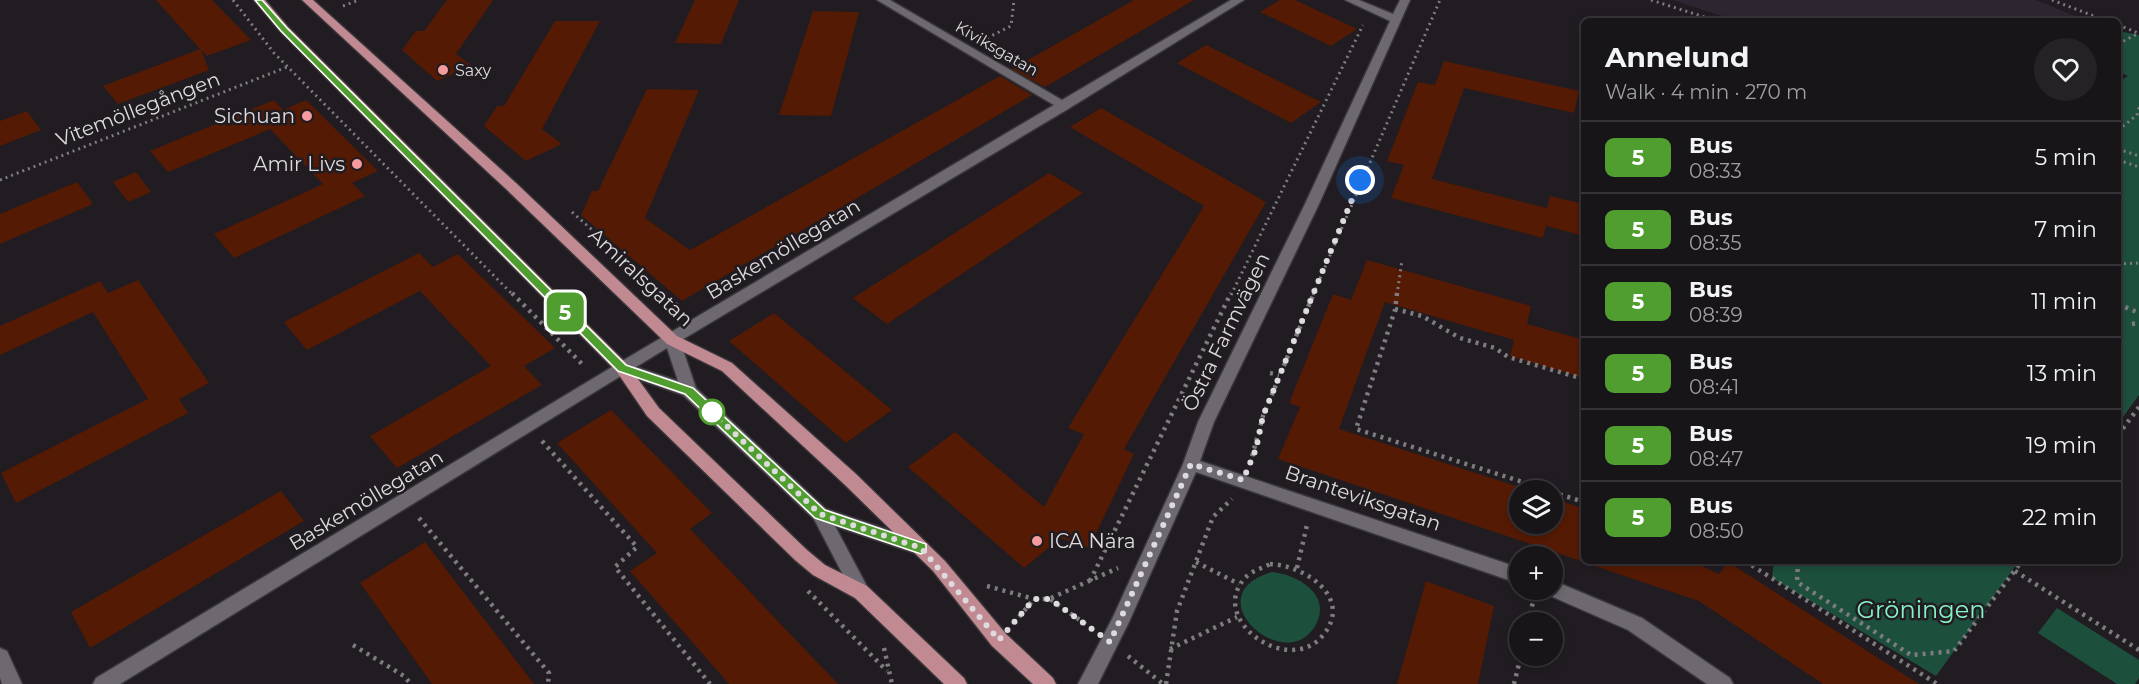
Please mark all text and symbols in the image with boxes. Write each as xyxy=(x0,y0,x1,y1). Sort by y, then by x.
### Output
street label: Kiviksgatan xyxy=(952,17,1042,80)
button: heart xyxy=(2034,38,2097,101)
text: Annelund xyxy=(1605,40,1749,74)
place label: Saxy xyxy=(455,61,491,80)
marker: Saxy xyxy=(436,63,450,77)
street label: Vitemöllegången xyxy=(53,67,223,151)
text: Walk · 4 min · 270 m xyxy=(1605,80,1807,104)
place label: Sichuan xyxy=(214,104,295,128)
marker: Sichuan xyxy=(300,109,314,123)
text: Bus xyxy=(1689,132,1733,159)
text: 5 min xyxy=(2035,144,2097,171)
text: 5 xyxy=(1632,145,1644,170)
place label: Amir Livs xyxy=(253,152,345,176)
marker: Amir Livs xyxy=(350,157,364,171)
text: 08:33 xyxy=(1689,159,1742,183)
your location xyxy=(1345,165,1375,195)
street label: Baskemöllegatan xyxy=(702,194,864,304)
text: Bus xyxy=(1689,204,1733,231)
text: 7 min xyxy=(2034,216,2097,243)
text: 5 xyxy=(1632,217,1644,242)
street label: Amiralsgatan xyxy=(584,223,698,331)
text: 08:35 xyxy=(1689,231,1742,255)
street label: Östra Farmvägen xyxy=(1177,249,1275,415)
text: Bus xyxy=(1689,276,1733,303)
text: 11 min xyxy=(2031,288,2097,315)
text: 5 xyxy=(1632,289,1644,314)
line badge: 5 xyxy=(546,292,584,332)
text: 5 xyxy=(559,300,571,325)
text: 08:39 xyxy=(1689,303,1743,327)
text: Bus xyxy=(1689,348,1733,375)
text: 13 min xyxy=(2027,360,2097,387)
text: 5 xyxy=(1632,361,1644,386)
text: 08:41 xyxy=(1689,375,1739,399)
unlabelled marker xyxy=(699,399,725,425)
text: Bus xyxy=(1689,420,1733,447)
text: 19 min xyxy=(2026,432,2097,459)
text: 5 xyxy=(1632,433,1644,458)
street label: Baskemöllegatan xyxy=(285,445,447,555)
text: 08:47 xyxy=(1689,447,1743,471)
street label: Branteviksgatan xyxy=(1282,460,1444,536)
map controls xyxy=(1509,480,1563,666)
button: layers xyxy=(1509,480,1563,534)
text: Bus xyxy=(1689,492,1733,519)
text: 22 min xyxy=(2022,504,2097,531)
text: 5 xyxy=(1632,505,1644,530)
text: 08:50 xyxy=(1689,519,1744,543)
place label: ICA Nära xyxy=(1049,529,1136,553)
marker: ICA Nära xyxy=(1030,534,1044,548)
button: + xyxy=(1509,546,1563,600)
park label: Gröningen xyxy=(1857,595,1985,624)
button: − xyxy=(1509,612,1563,666)

